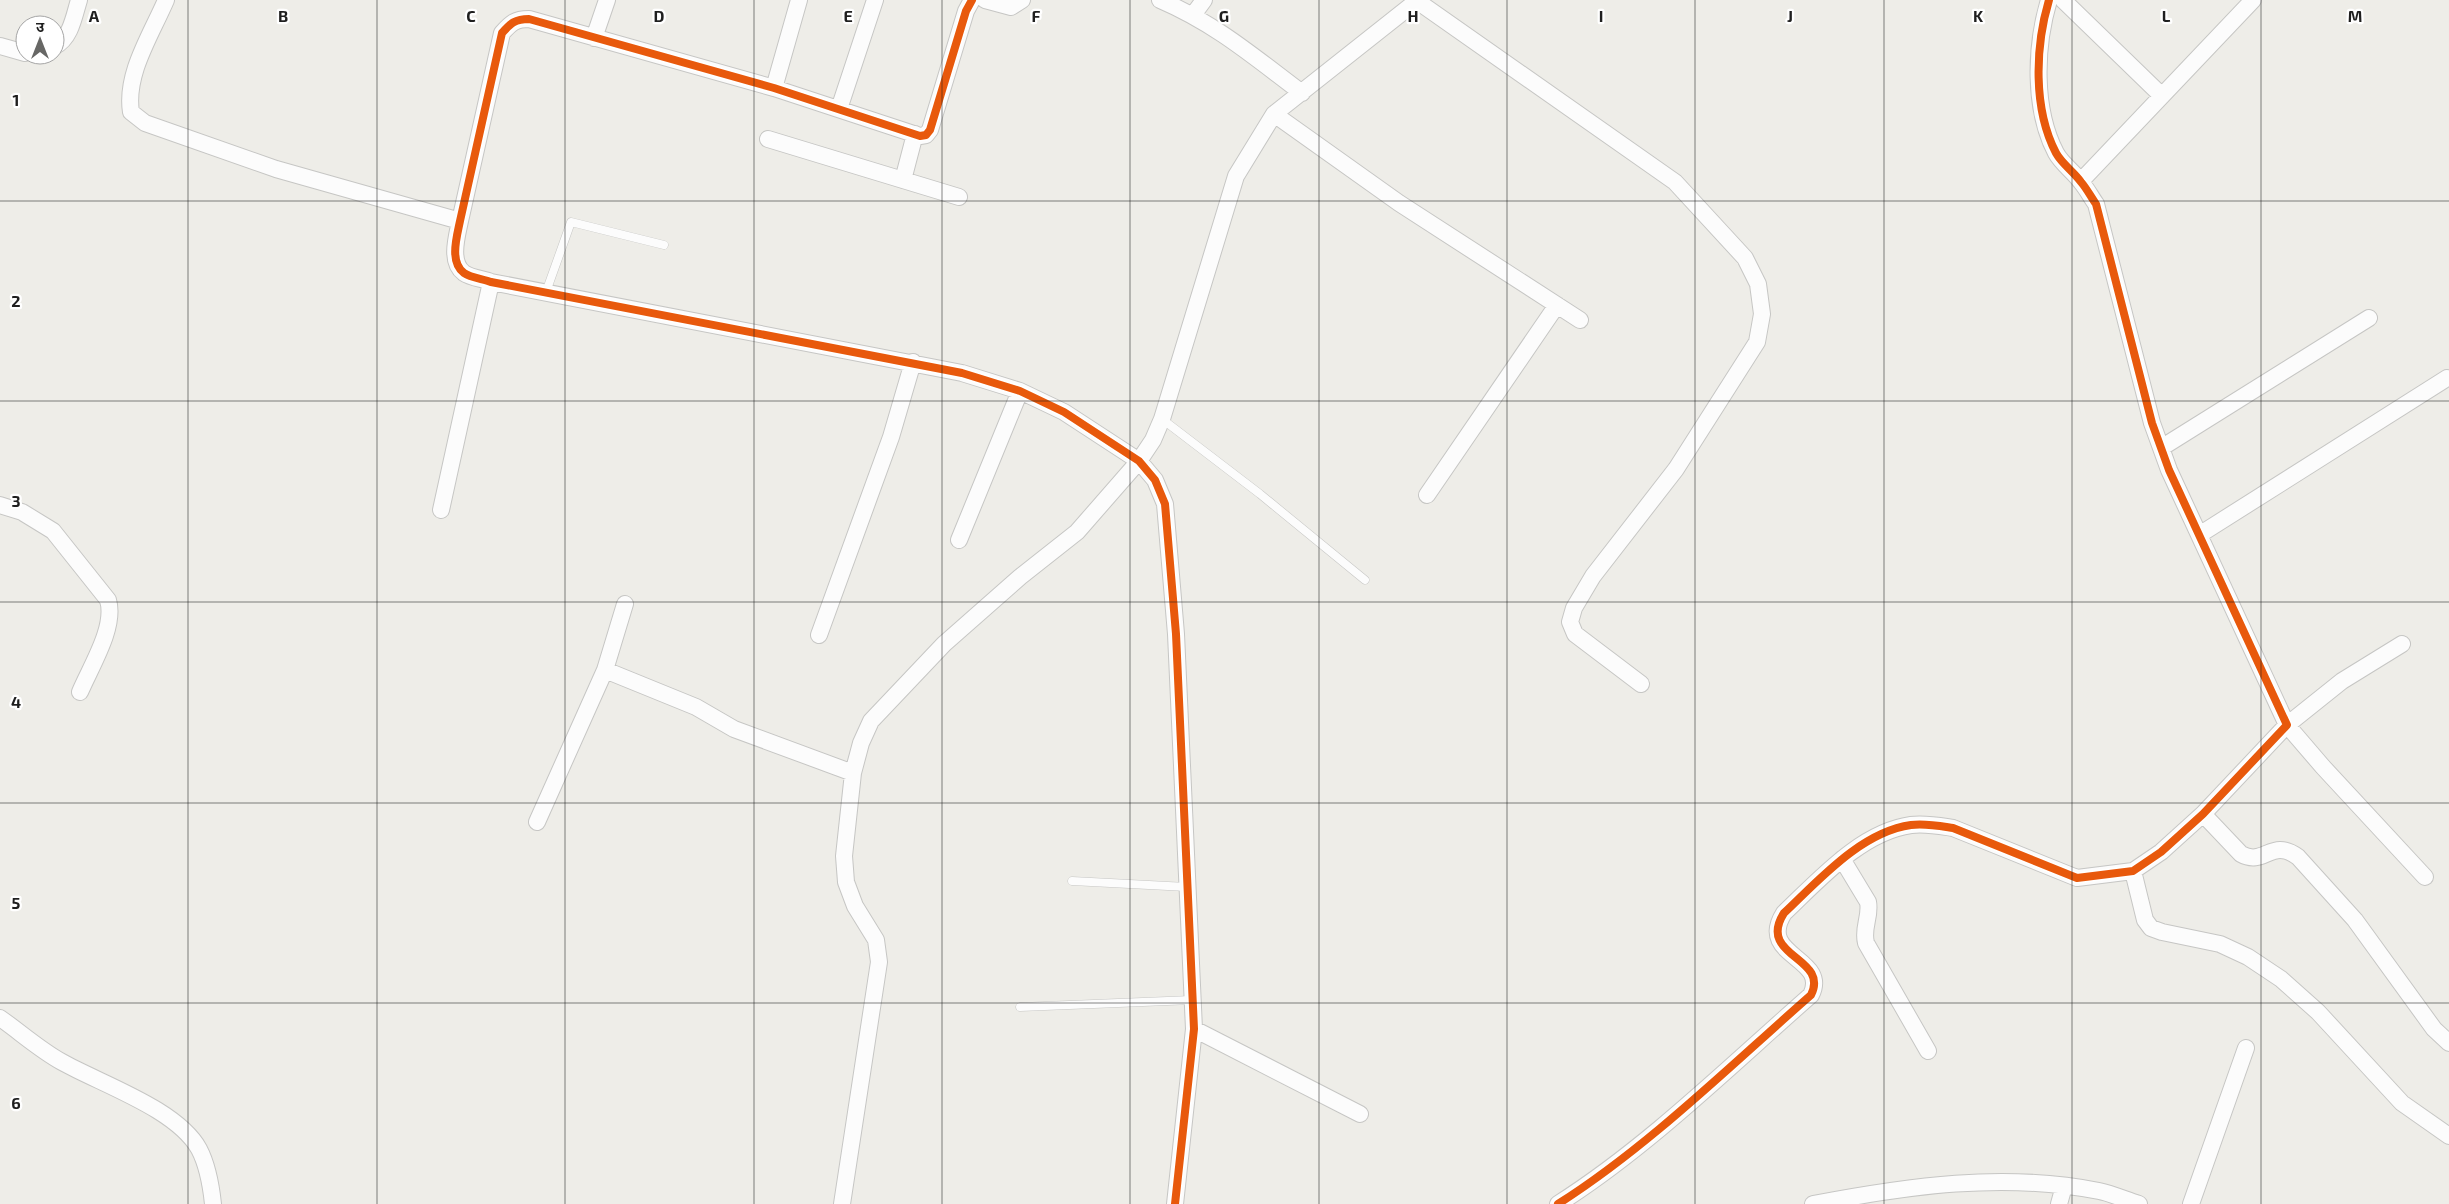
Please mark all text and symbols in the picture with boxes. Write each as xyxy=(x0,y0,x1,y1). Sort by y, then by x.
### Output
text: A xyxy=(89,6,100,25)
text: B xyxy=(278,6,288,25)
text: C xyxy=(466,6,476,25)
text: D xyxy=(654,6,665,25)
text: E xyxy=(843,6,853,25)
text: F xyxy=(1032,6,1041,25)
text: G xyxy=(1219,6,1229,25)
text: H xyxy=(1407,6,1419,25)
text: I xyxy=(1599,6,1603,25)
text: J xyxy=(1787,6,1793,25)
text: K xyxy=(1973,6,1984,25)
text: L xyxy=(2162,6,2171,25)
text: M xyxy=(2348,6,2362,25)
north arrow xyxy=(15,15,65,65)
text: उ xyxy=(36,18,45,35)
text: 1 xyxy=(13,90,19,109)
text: 2 xyxy=(11,291,21,310)
text: 3 xyxy=(11,491,21,510)
text: 4 xyxy=(11,692,21,711)
text: 5 xyxy=(12,893,21,912)
text: 6 xyxy=(11,1093,21,1112)

